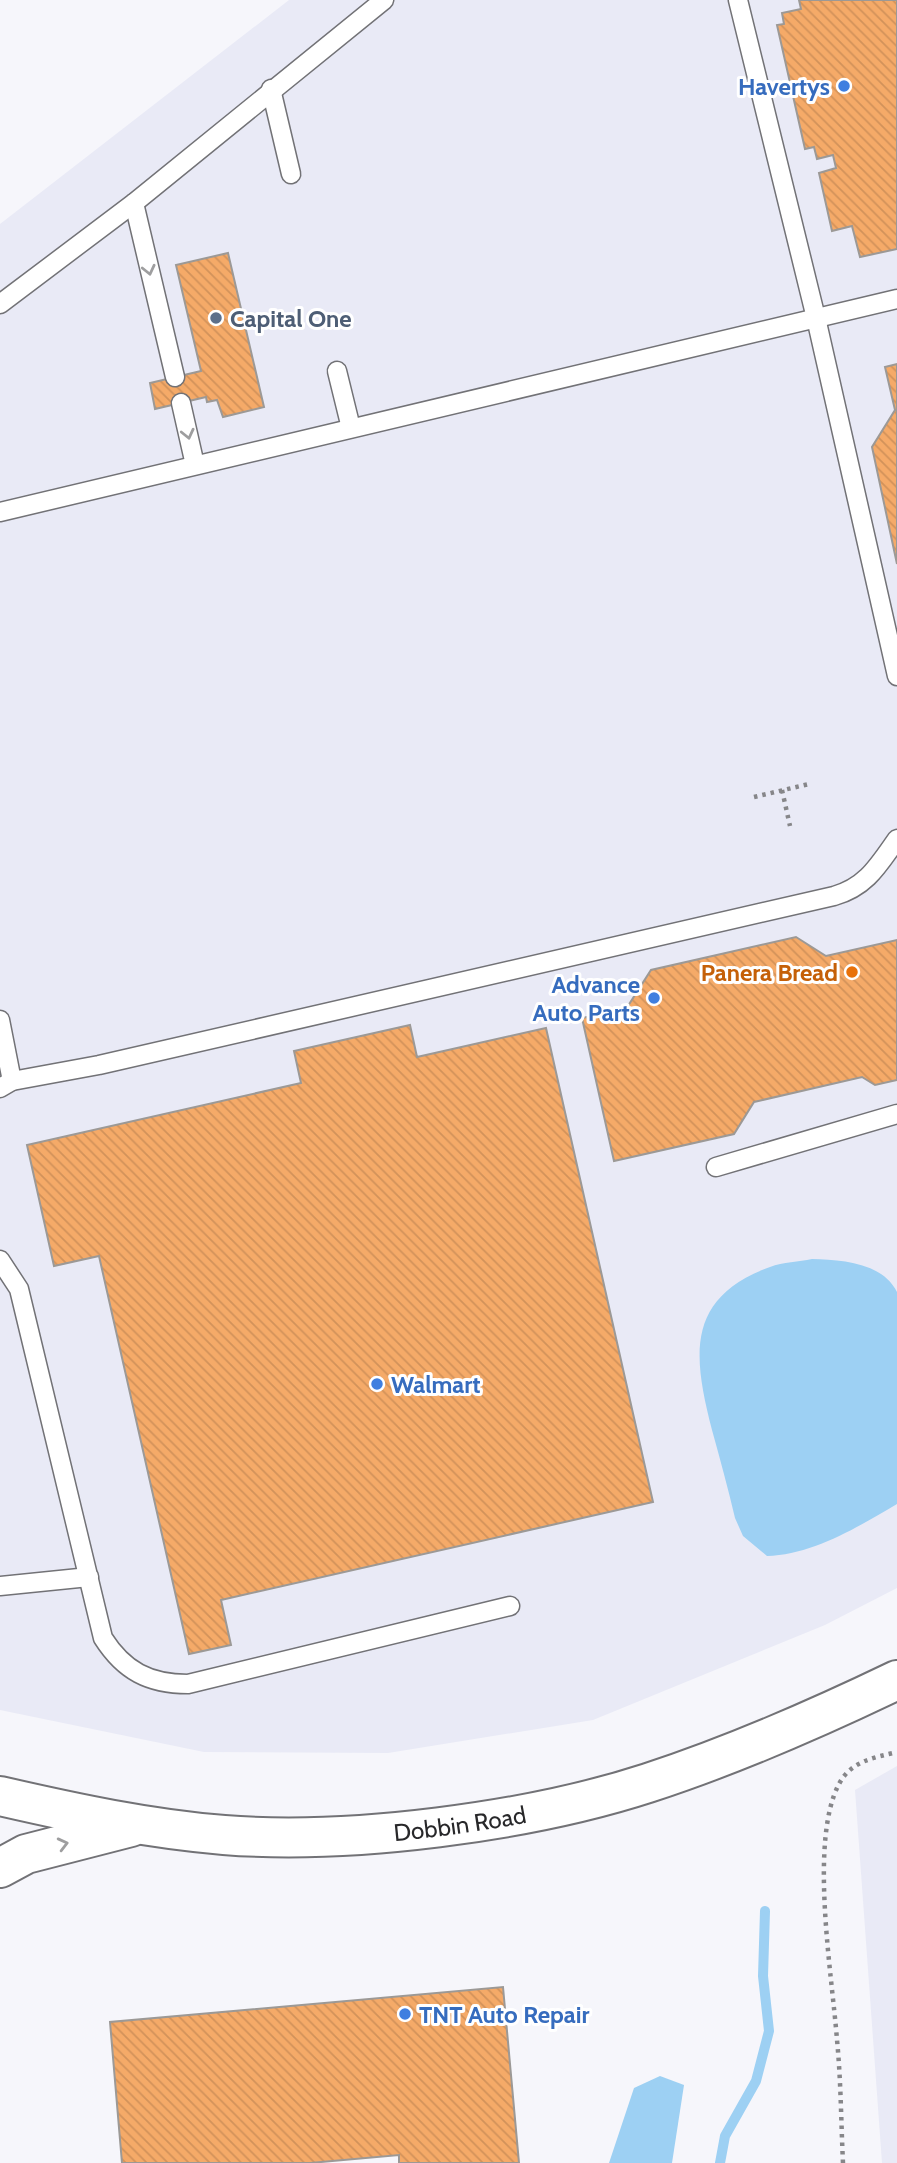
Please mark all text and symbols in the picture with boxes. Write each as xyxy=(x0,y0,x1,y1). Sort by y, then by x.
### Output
place label: Havertys xyxy=(738,72,830,101)
marker: Havertys xyxy=(836,78,852,94)
one-way arrow xyxy=(141,264,156,276)
place label: Capital One xyxy=(230,304,352,333)
marker: Capital One xyxy=(208,310,224,326)
one-way arrow xyxy=(180,428,194,440)
place label: Panera Bread xyxy=(701,958,838,987)
marker: Panera Bread xyxy=(844,964,860,980)
place label: Advance Auto Parts xyxy=(533,970,640,1027)
marker: Advance Auto Parts xyxy=(646,990,662,1006)
place label: Walmart xyxy=(391,1370,481,1399)
marker: Walmart xyxy=(369,1376,385,1392)
street label: Dobbin Road xyxy=(392,1799,528,1847)
one-way arrow xyxy=(57,1838,69,1852)
place label: TNT Auto Repair xyxy=(419,2000,590,2029)
marker: TNT Auto Repair xyxy=(397,2006,413,2022)

